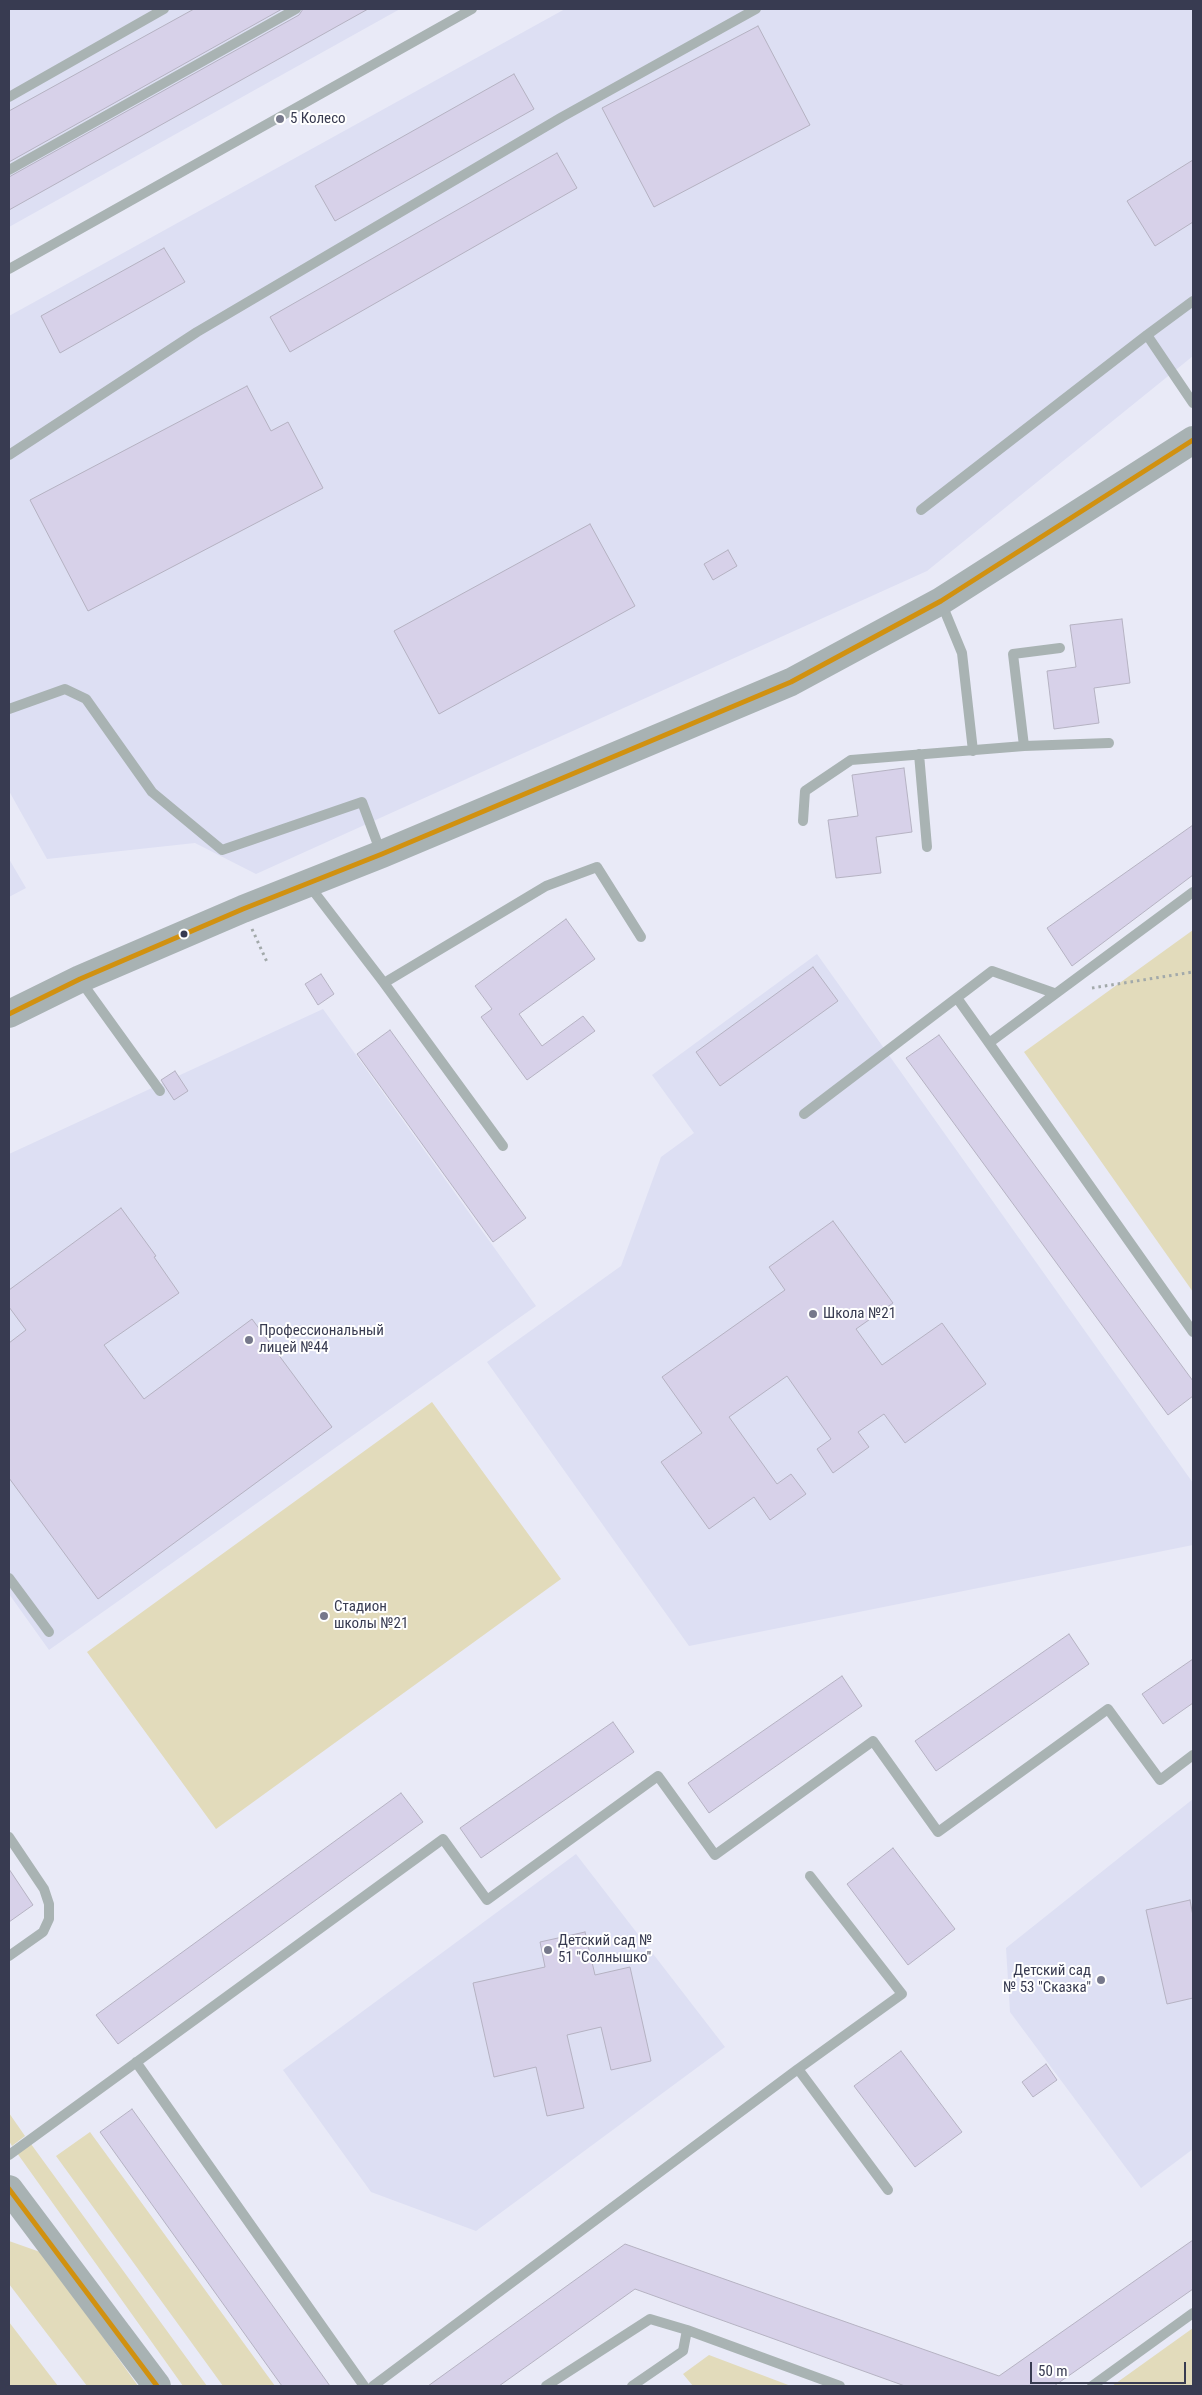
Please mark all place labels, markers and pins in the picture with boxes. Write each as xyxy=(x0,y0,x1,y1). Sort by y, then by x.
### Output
place label: 5 Колесо xyxy=(290,110,346,128)
marker: 5 Колесо xyxy=(274,113,286,125)
unlabelled marker xyxy=(179,929,189,939)
place label: Школа №21 xyxy=(823,1305,896,1323)
marker: Школа №21 xyxy=(807,1308,819,1320)
place label: Профессиональный лицей №44 xyxy=(259,1322,384,1357)
marker: Профессиональный лицей №44 xyxy=(243,1334,255,1346)
place label: Стадион школы №21 xyxy=(334,1598,408,1633)
marker: Стадион школы №21 xyxy=(318,1610,330,1622)
place label: Детский сад № 51 "Солнышко" xyxy=(558,1932,652,1967)
marker: Детский сад № 51 "Солнышко" xyxy=(542,1944,554,1956)
place label: Детский сад № 53 "Сказка" xyxy=(1003,1962,1091,1997)
marker: Детский сад № 53 "Сказка" xyxy=(1095,1974,1107,1986)

